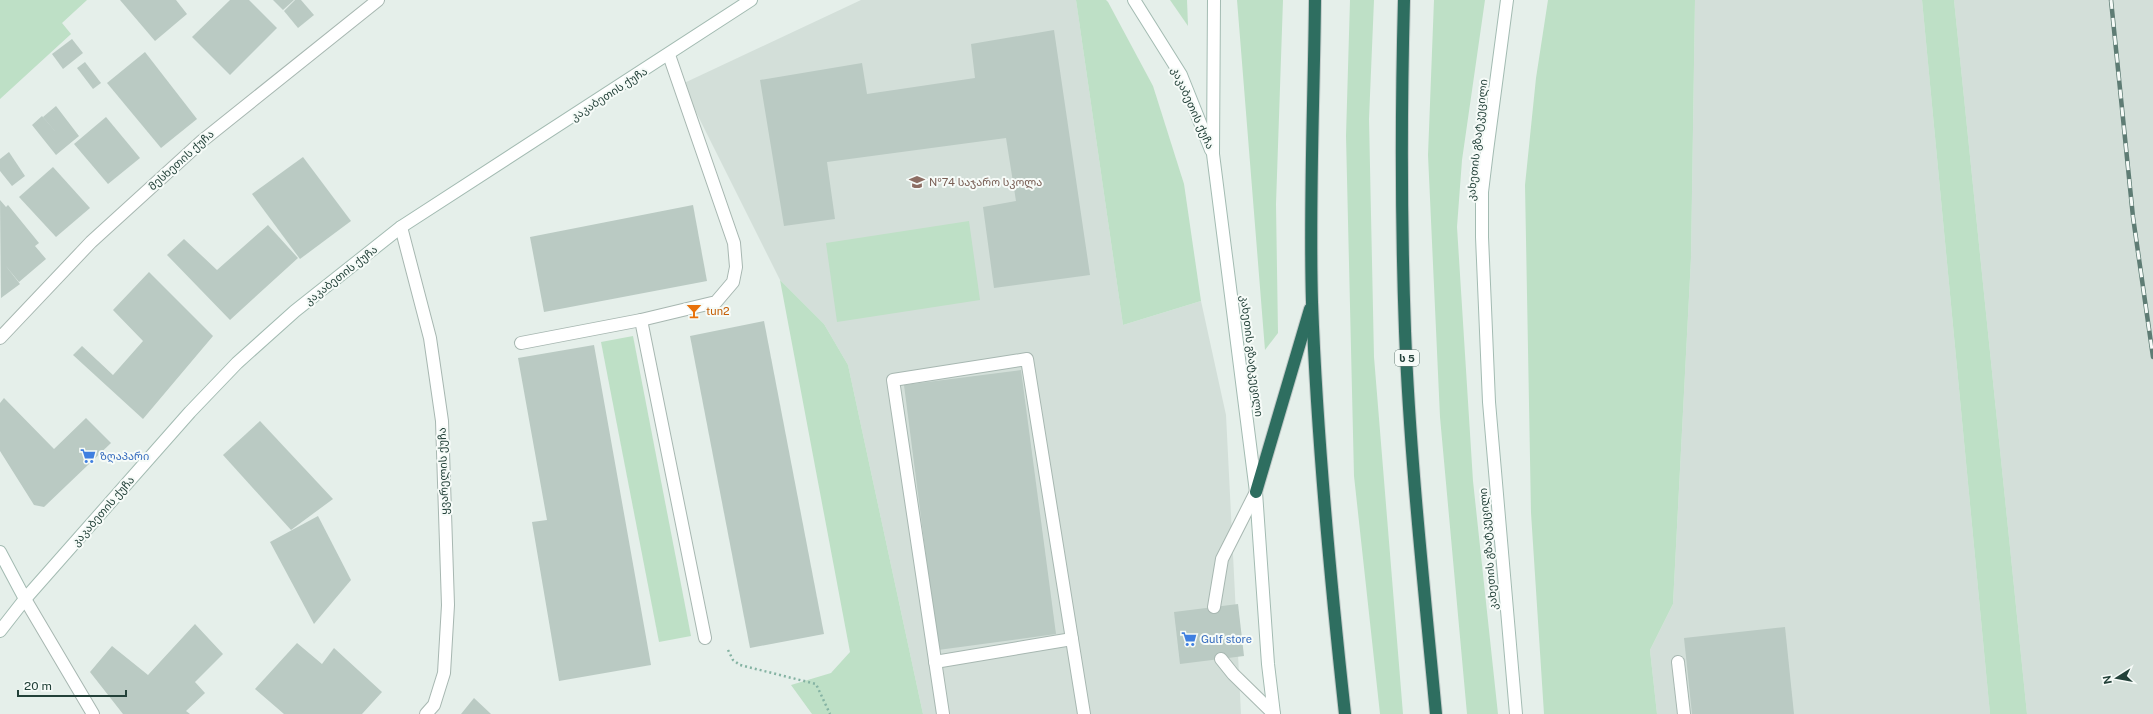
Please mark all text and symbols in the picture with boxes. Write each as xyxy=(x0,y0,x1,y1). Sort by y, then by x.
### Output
street label: კაკაბეთის ქუჩა xyxy=(569,65,650,124)
street label: კაკაბეთის ქუჩა xyxy=(1169,65,1216,151)
street label: კახეთის გზატკეცილი xyxy=(1465,78,1490,202)
street label: მესხეთის ქუჩა xyxy=(146,128,217,193)
school or university icon: №74 საჯარო სკოლა xyxy=(908,173,926,191)
place label: №74 საჯარო სკოლა xyxy=(929,176,1042,189)
street label: კაკაბეთის ქუჩა xyxy=(302,243,380,308)
street label: კახეთის გზატკეცილი xyxy=(1238,294,1265,418)
bar icon: tun2 xyxy=(685,302,703,320)
place label: tun2 xyxy=(706,305,730,317)
road number: ს 5 xyxy=(1395,350,1419,366)
street label: ყვარელის ქუჩა xyxy=(435,427,452,515)
supermarket icon: ზღაპარი xyxy=(79,447,97,465)
place label: ზღაპარი xyxy=(100,450,149,463)
street label: კაკაბეთის ქუჩა xyxy=(69,474,137,549)
street label: კახეთის გზატკეცილი xyxy=(1477,487,1500,611)
supermarket icon: Gulf store xyxy=(1180,630,1198,648)
place label: Gulf store xyxy=(1201,633,1252,645)
north arrow xyxy=(2097,658,2137,698)
scale bar xyxy=(18,672,126,698)
text: N xyxy=(2100,675,2114,685)
text: 20 m xyxy=(24,679,52,693)

